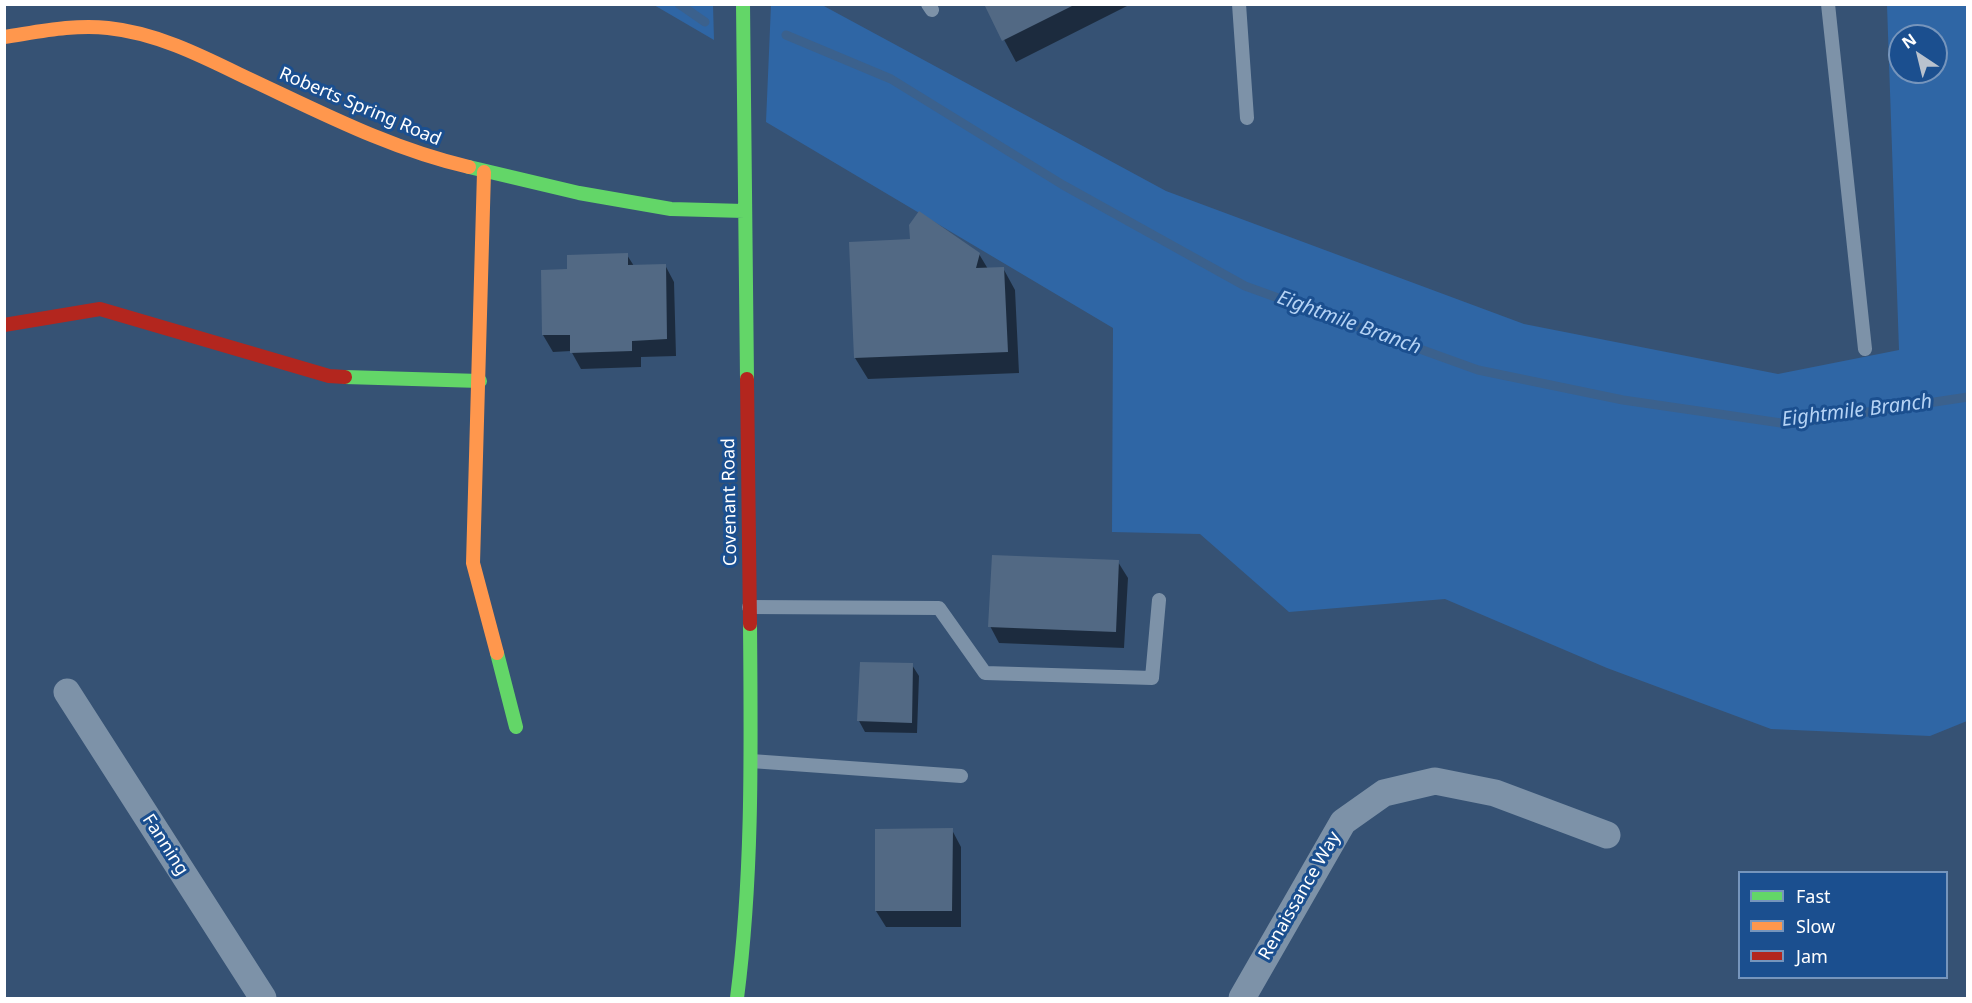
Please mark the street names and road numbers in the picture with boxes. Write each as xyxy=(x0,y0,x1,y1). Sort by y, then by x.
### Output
street label: Roberts Spring Road xyxy=(276,63,444,151)
street label: Covenant Road xyxy=(718,438,742,566)
street label: Fanning xyxy=(137,810,193,880)
street label: Renaissance Way xyxy=(1254,828,1346,964)

